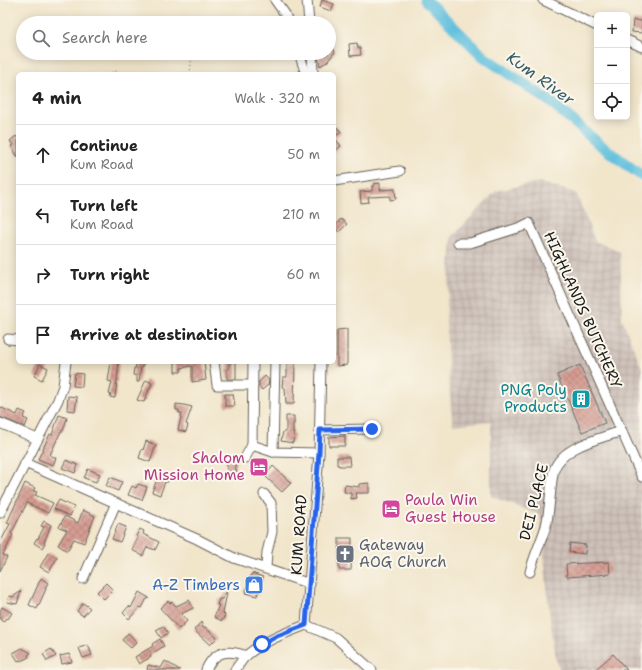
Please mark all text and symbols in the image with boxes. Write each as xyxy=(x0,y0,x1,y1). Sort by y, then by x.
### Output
map controls xyxy=(594,12,630,120)
button: + xyxy=(594,12,630,48)
search box xyxy=(16,16,336,60)
icon: search xyxy=(30,27,52,49)
text: Search here xyxy=(62,28,148,48)
water label: Kum River xyxy=(503,47,579,110)
button: − xyxy=(594,48,630,84)
button: locate xyxy=(594,84,630,120)
text: 4 min xyxy=(32,87,82,109)
text: Walk · 320 m xyxy=(234,90,320,107)
text: Continue xyxy=(70,136,138,156)
icon: ahead xyxy=(32,144,54,166)
text: 50 m xyxy=(287,146,320,163)
text: Kum Road xyxy=(70,156,133,173)
text: Turn left xyxy=(70,196,138,216)
icon: left xyxy=(32,204,54,226)
text: 210 m xyxy=(282,206,320,223)
text: Kum Road xyxy=(70,216,133,233)
street label: HIGHLANDS BUTCHERY xyxy=(539,228,627,392)
icon: right xyxy=(32,264,54,286)
text: Turn right xyxy=(70,265,150,285)
text: 60 m xyxy=(287,266,320,283)
icon: arrive xyxy=(32,324,54,346)
text: Arrive at destination xyxy=(70,325,238,345)
place label: PNG Poly Products xyxy=(501,380,567,417)
building icon: PNG Poly Products xyxy=(570,388,592,410)
route end xyxy=(363,420,381,438)
place label: Shalom Mission Home xyxy=(144,448,245,485)
hotel icon: Shalom Mission Home xyxy=(248,456,270,478)
street label: DEI PLACE xyxy=(515,461,553,543)
place label: Paula Win Guest House xyxy=(405,490,496,527)
street label: KUM ROAD xyxy=(286,494,312,576)
hotel icon: Paula Win Guest House xyxy=(380,498,402,520)
place label: Gateway AOG Church xyxy=(359,535,447,572)
church icon: Gateway AOG Church xyxy=(334,543,356,565)
shop icon: A-Z Timbers xyxy=(243,574,265,596)
place label: A-Z Timbers xyxy=(152,575,240,595)
route start xyxy=(253,635,271,653)

